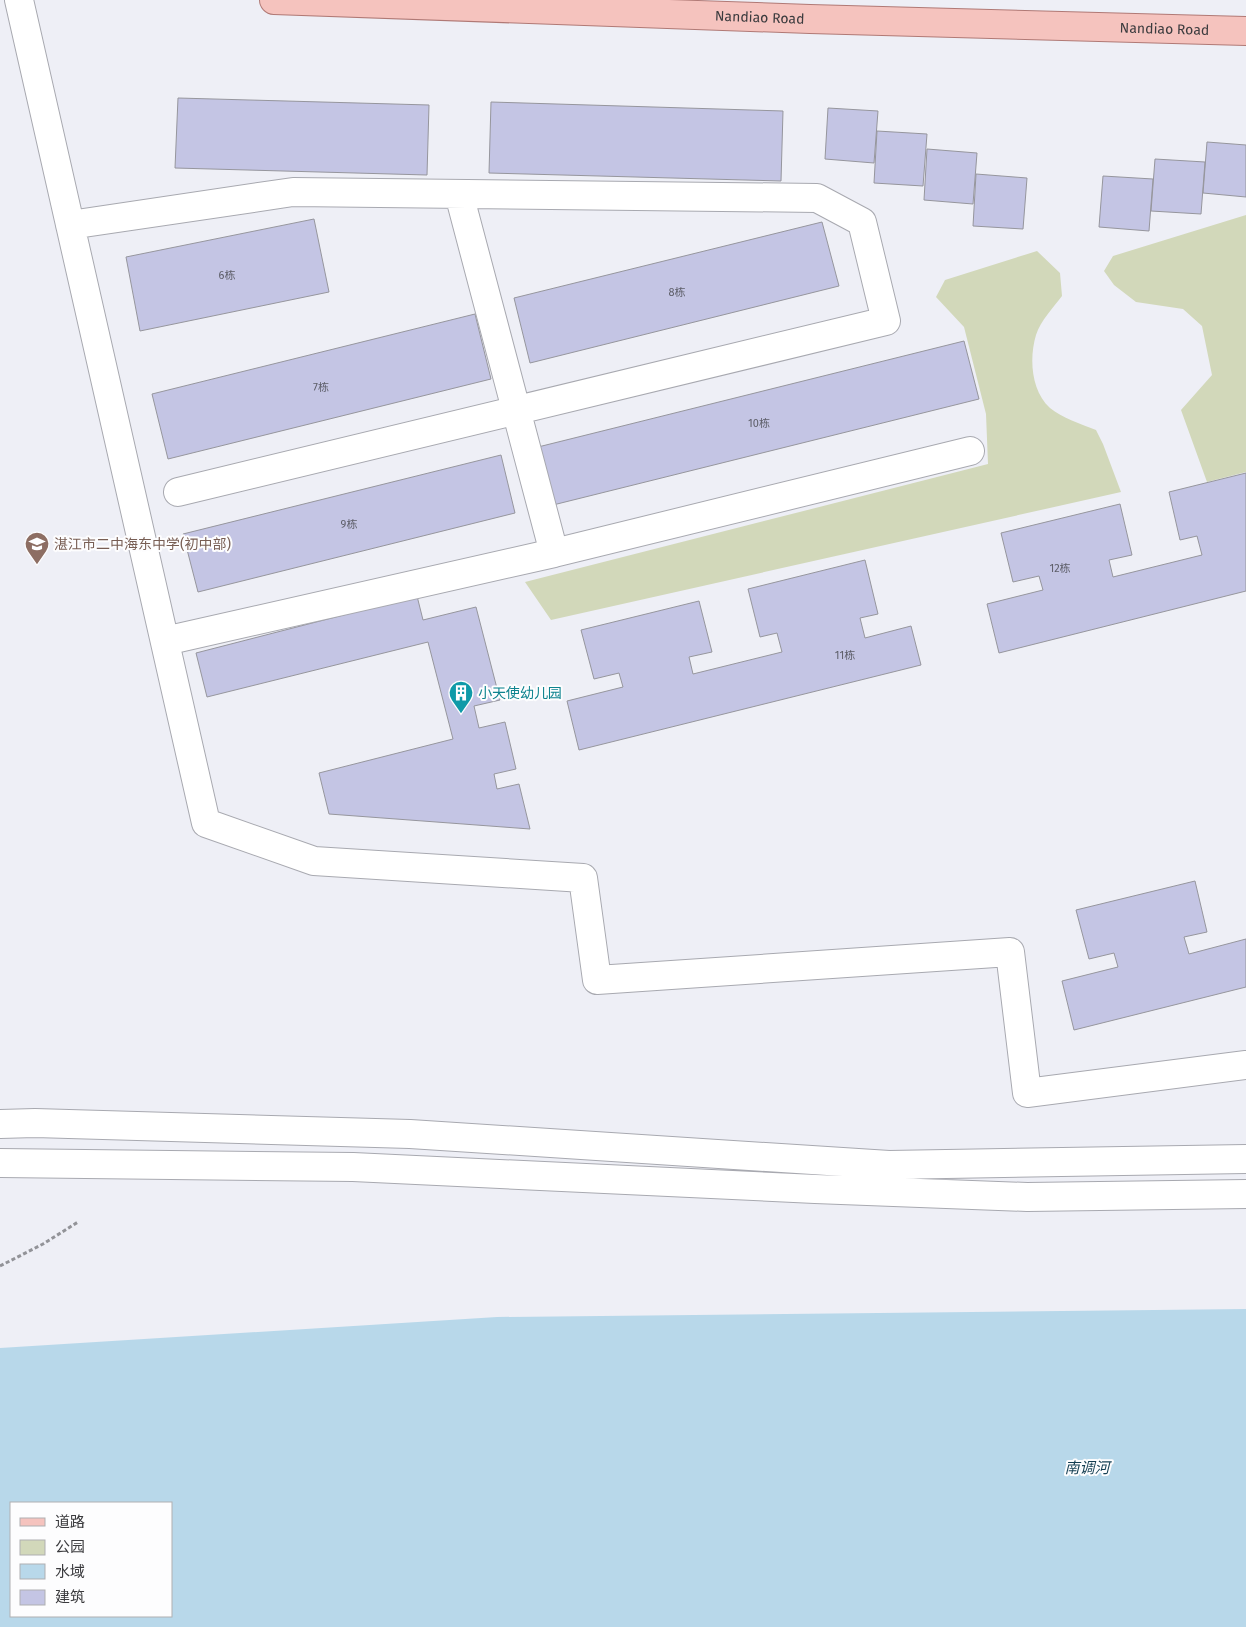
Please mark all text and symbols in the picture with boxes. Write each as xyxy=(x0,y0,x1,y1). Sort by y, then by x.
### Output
street label: Nandiao Road xyxy=(715,8,805,28)
street label: Nandiao Road xyxy=(1120,20,1210,39)
house number: 6栋 xyxy=(219,269,235,282)
house number: 8栋 xyxy=(668,286,686,299)
house number: 7栋 xyxy=(313,381,329,394)
house number: 10栋 xyxy=(748,417,770,430)
house number: 9栋 xyxy=(341,518,357,531)
school or university icon: 湛江市二中海东中学(初中部) xyxy=(24,531,50,565)
place label: 湛江市二中海东中学(初中部) xyxy=(54,536,231,553)
house number: 12栋 xyxy=(1049,562,1071,575)
house number: 11栋 xyxy=(835,649,855,662)
building icon: 小天使幼儿园 xyxy=(448,680,474,714)
place label: 小天使幼儿园 xyxy=(478,685,562,702)
water label: 南调河 xyxy=(1064,1459,1112,1477)
legend xyxy=(10,1502,172,1617)
text: 道路 xyxy=(55,1513,85,1531)
text: 公园 xyxy=(55,1538,85,1556)
text: 水域 xyxy=(55,1563,85,1581)
text: 建筑 xyxy=(55,1588,85,1606)

